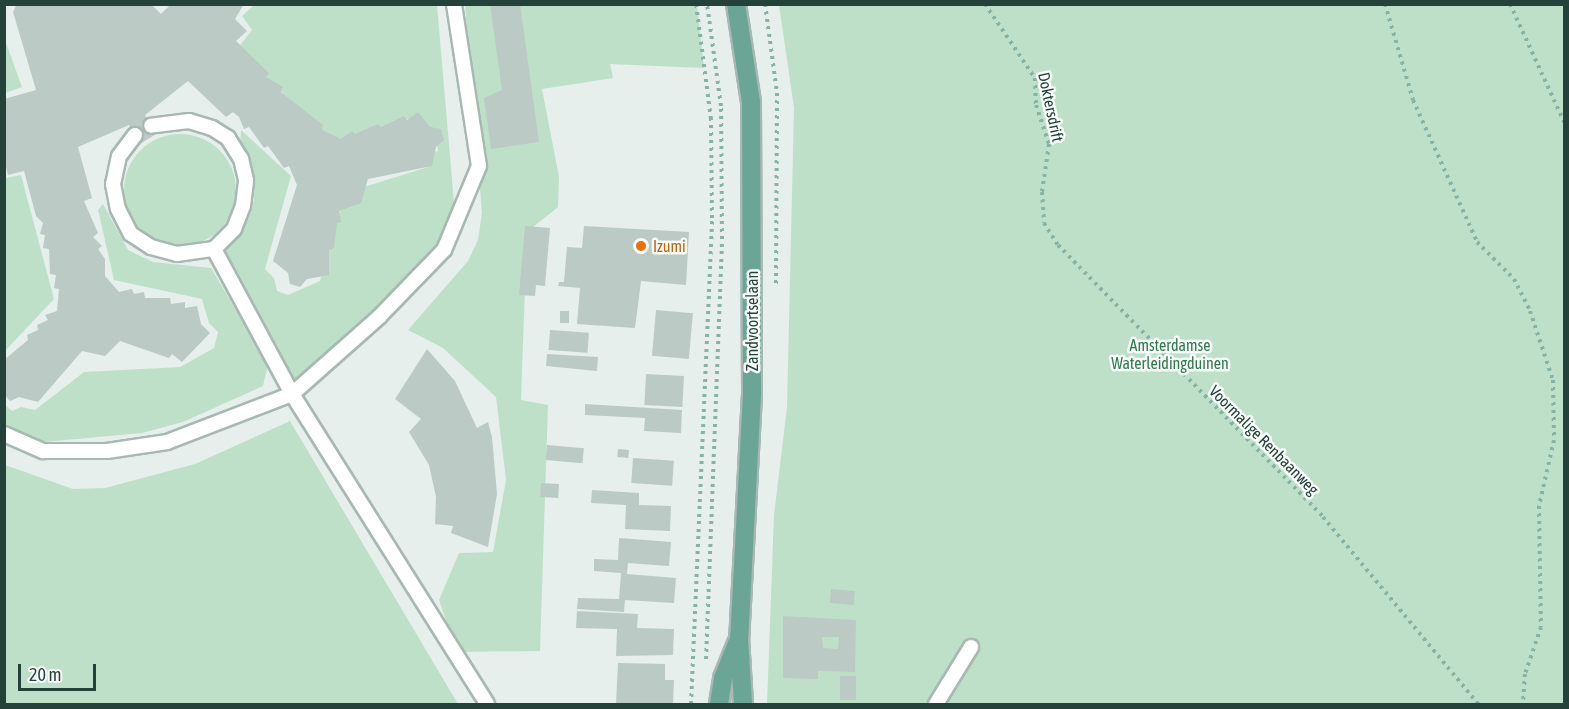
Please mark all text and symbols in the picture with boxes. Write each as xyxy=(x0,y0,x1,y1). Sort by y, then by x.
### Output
street label: Doktersdrift xyxy=(1034,70,1068,144)
place label: Izumi xyxy=(653,236,686,256)
marker: Izumi xyxy=(634,239,648,253)
street label: Zandvoortselaan xyxy=(742,271,762,371)
park label: Amsterdamse Waterleidingduinen xyxy=(1111,335,1229,373)
street label: Voormalige Renbaanweg xyxy=(1205,381,1323,499)
scale bar xyxy=(21,652,99,690)
text: 20 m xyxy=(29,664,61,685)

